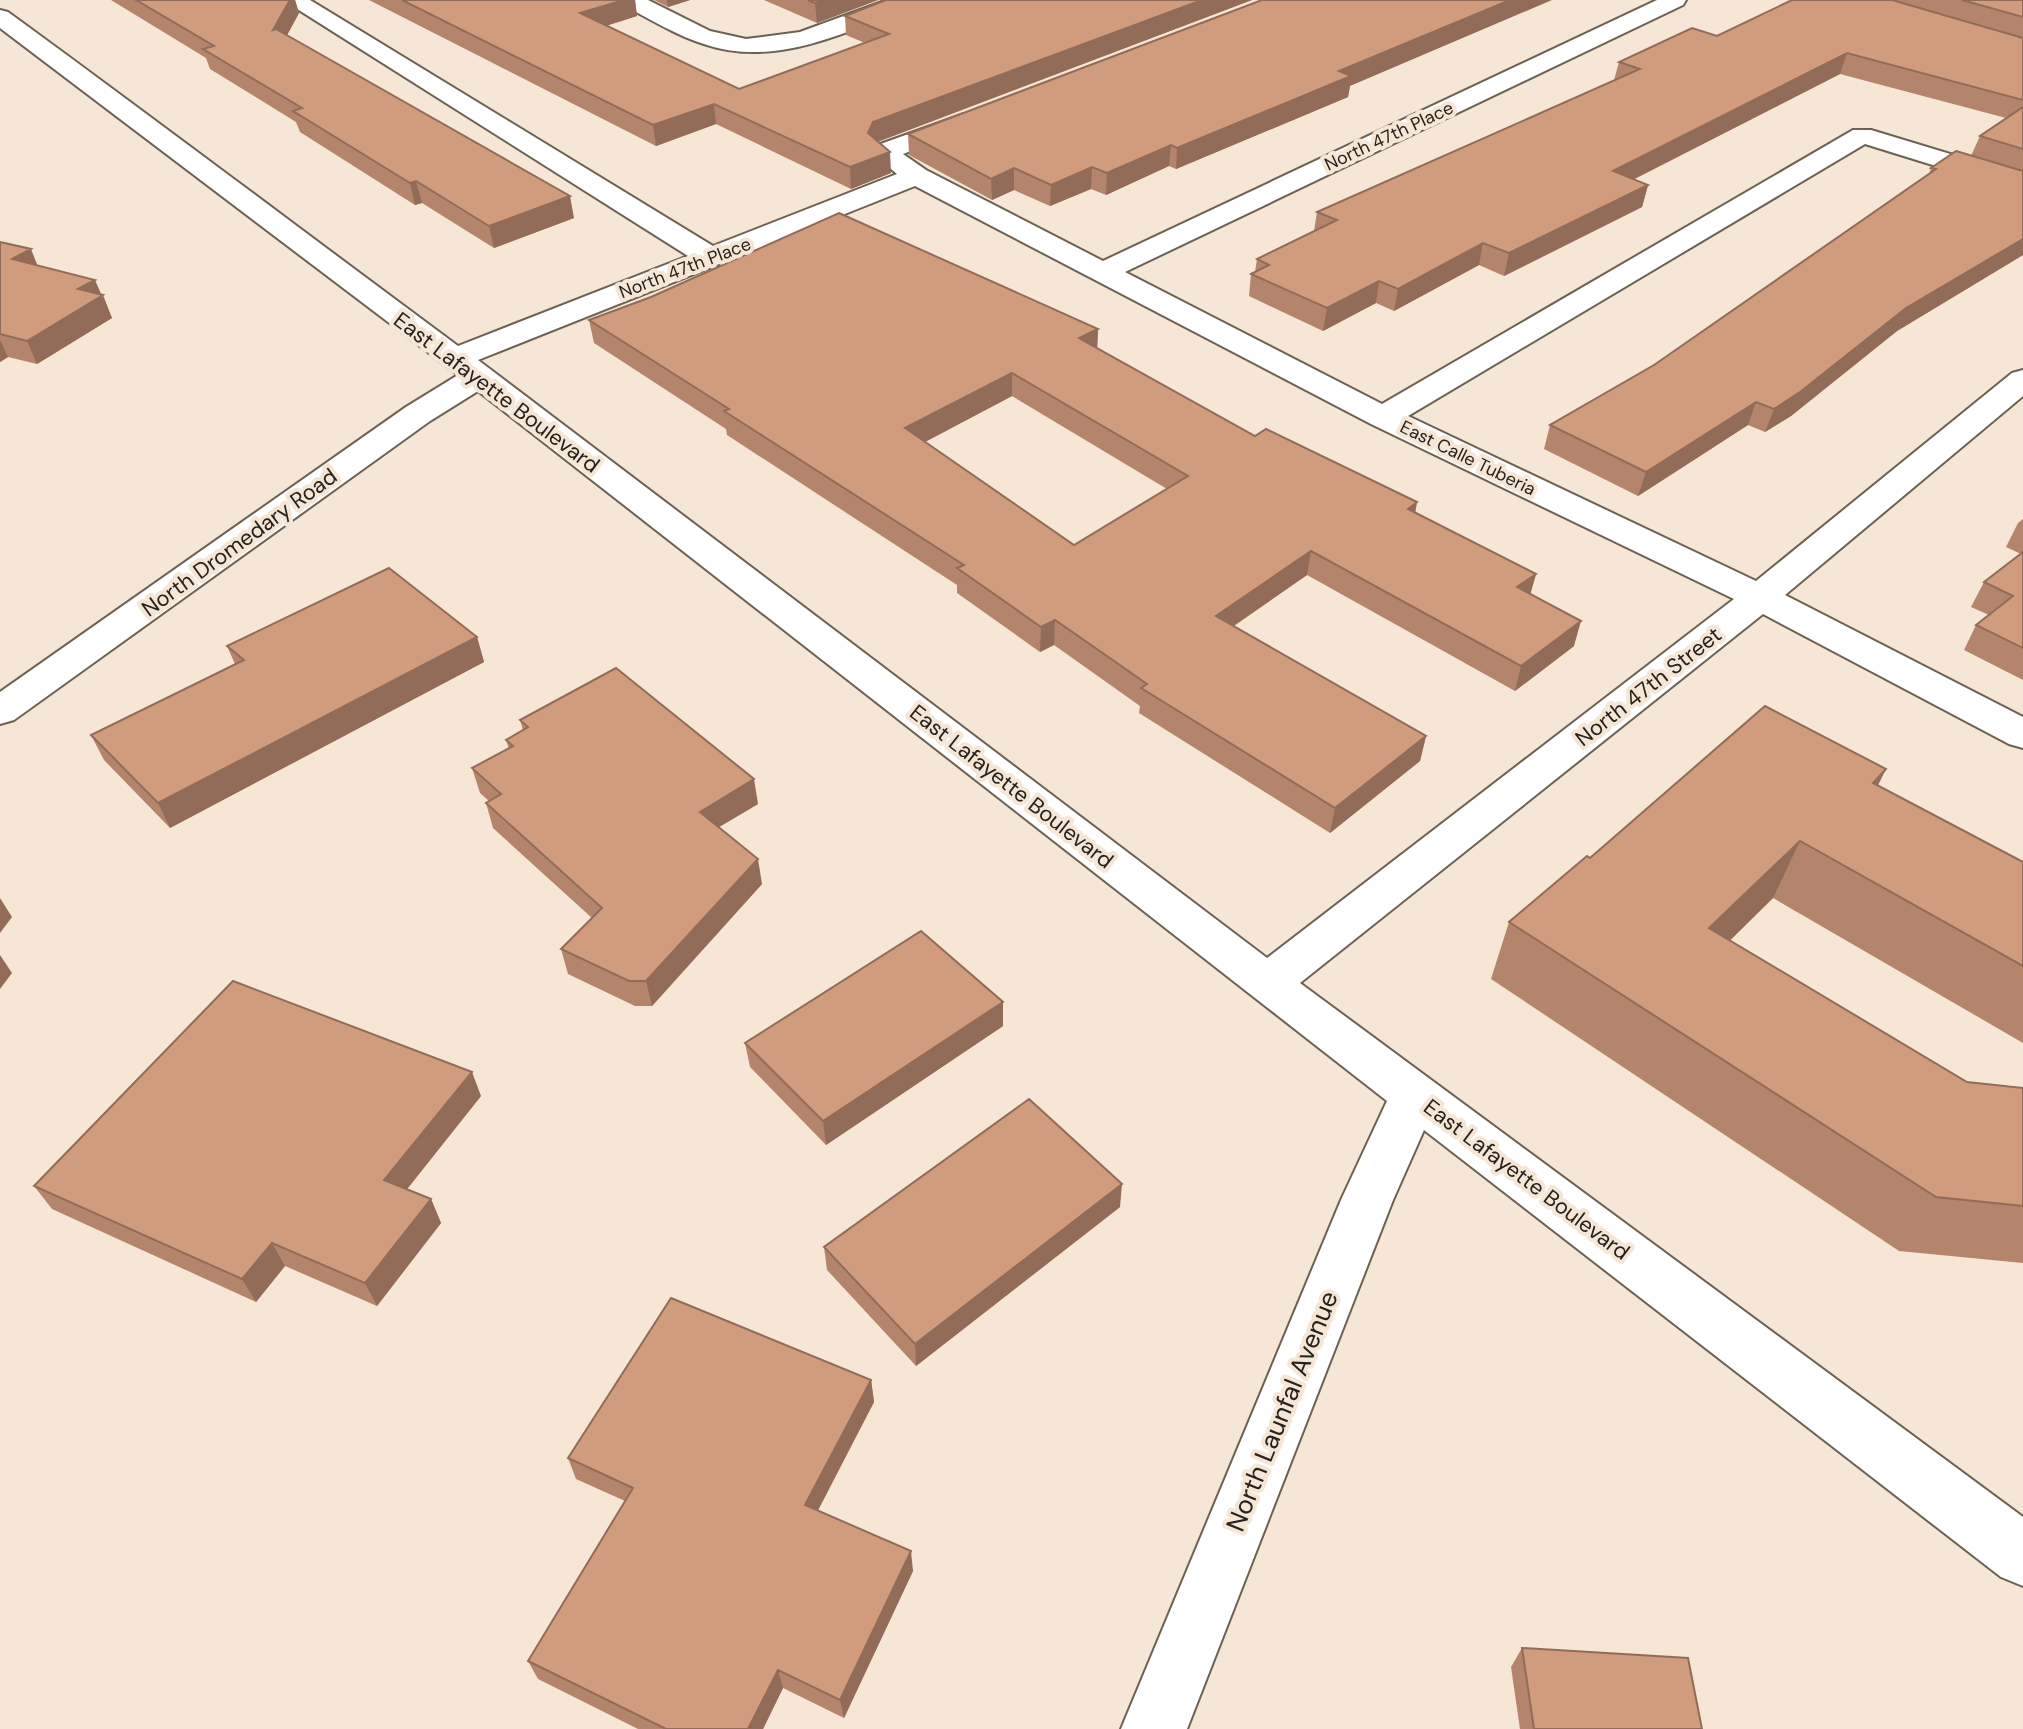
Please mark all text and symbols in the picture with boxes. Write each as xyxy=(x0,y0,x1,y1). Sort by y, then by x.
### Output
street label: North 47th Place xyxy=(1321,96,1457,176)
street label: North 47th Place xyxy=(616,232,754,304)
street label: East Lafayette Boulevard xyxy=(388,305,606,479)
street label: East Calle Tuberia xyxy=(1396,415,1540,501)
street label: North Dromedary Road xyxy=(136,462,343,623)
street label: North 47th Street xyxy=(1569,620,1727,753)
street label: East Lafayette Boulevard xyxy=(904,698,1119,875)
street label: East Lafayette Boulevard xyxy=(1418,1092,1636,1266)
street label: North Launfal Avenue xyxy=(1218,1286,1346,1536)

